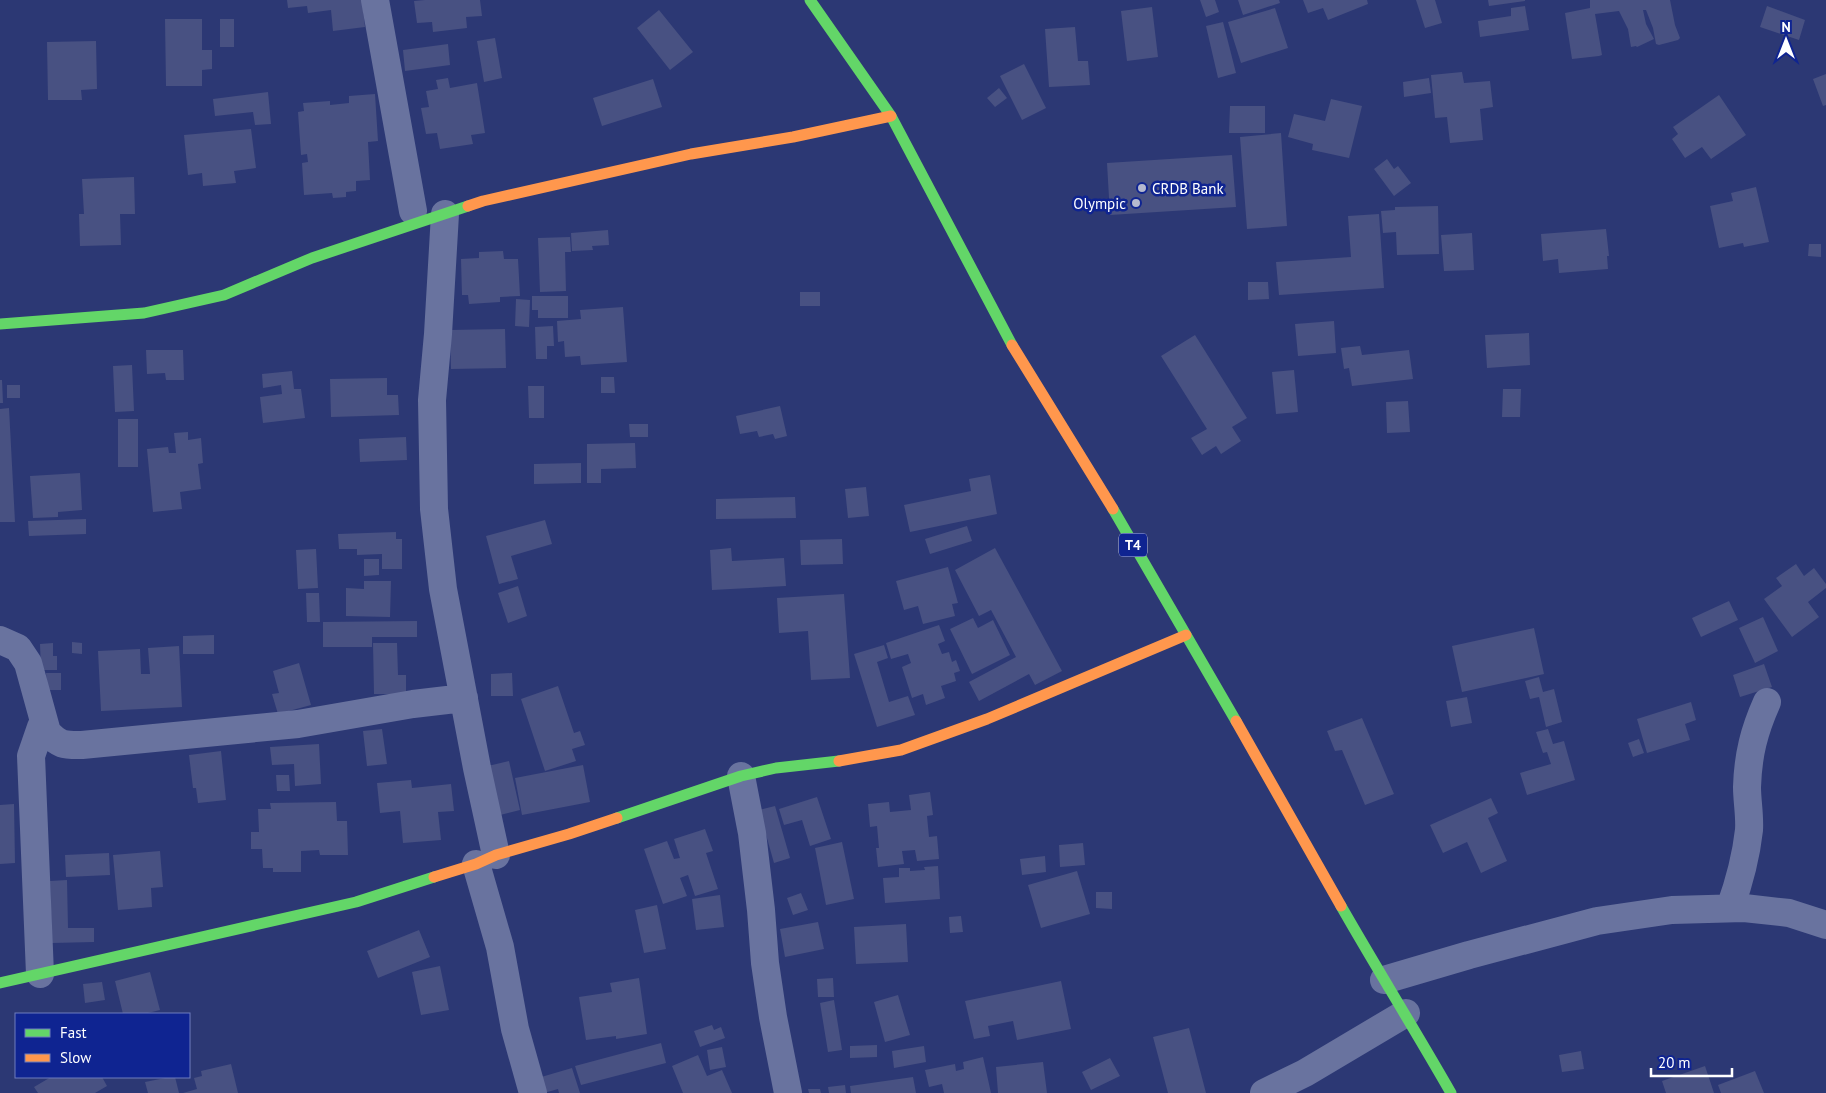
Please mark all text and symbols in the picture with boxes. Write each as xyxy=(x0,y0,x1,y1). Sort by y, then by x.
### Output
north arrow xyxy=(1761,15,1811,65)
text: N xyxy=(1781,18,1791,36)
place label: CRDB Bank xyxy=(1152,179,1224,198)
marker: CRDB Bank xyxy=(1136,182,1148,194)
place label: Olympic xyxy=(1073,194,1126,213)
marker: Olympic xyxy=(1130,197,1142,209)
road number: T4 xyxy=(1119,534,1147,556)
legend xyxy=(15,1013,190,1078)
text: Fast xyxy=(60,1023,87,1042)
scale bar xyxy=(1651,1046,1732,1078)
text: Slow xyxy=(60,1048,91,1067)
text: 20 m xyxy=(1658,1053,1691,1072)

